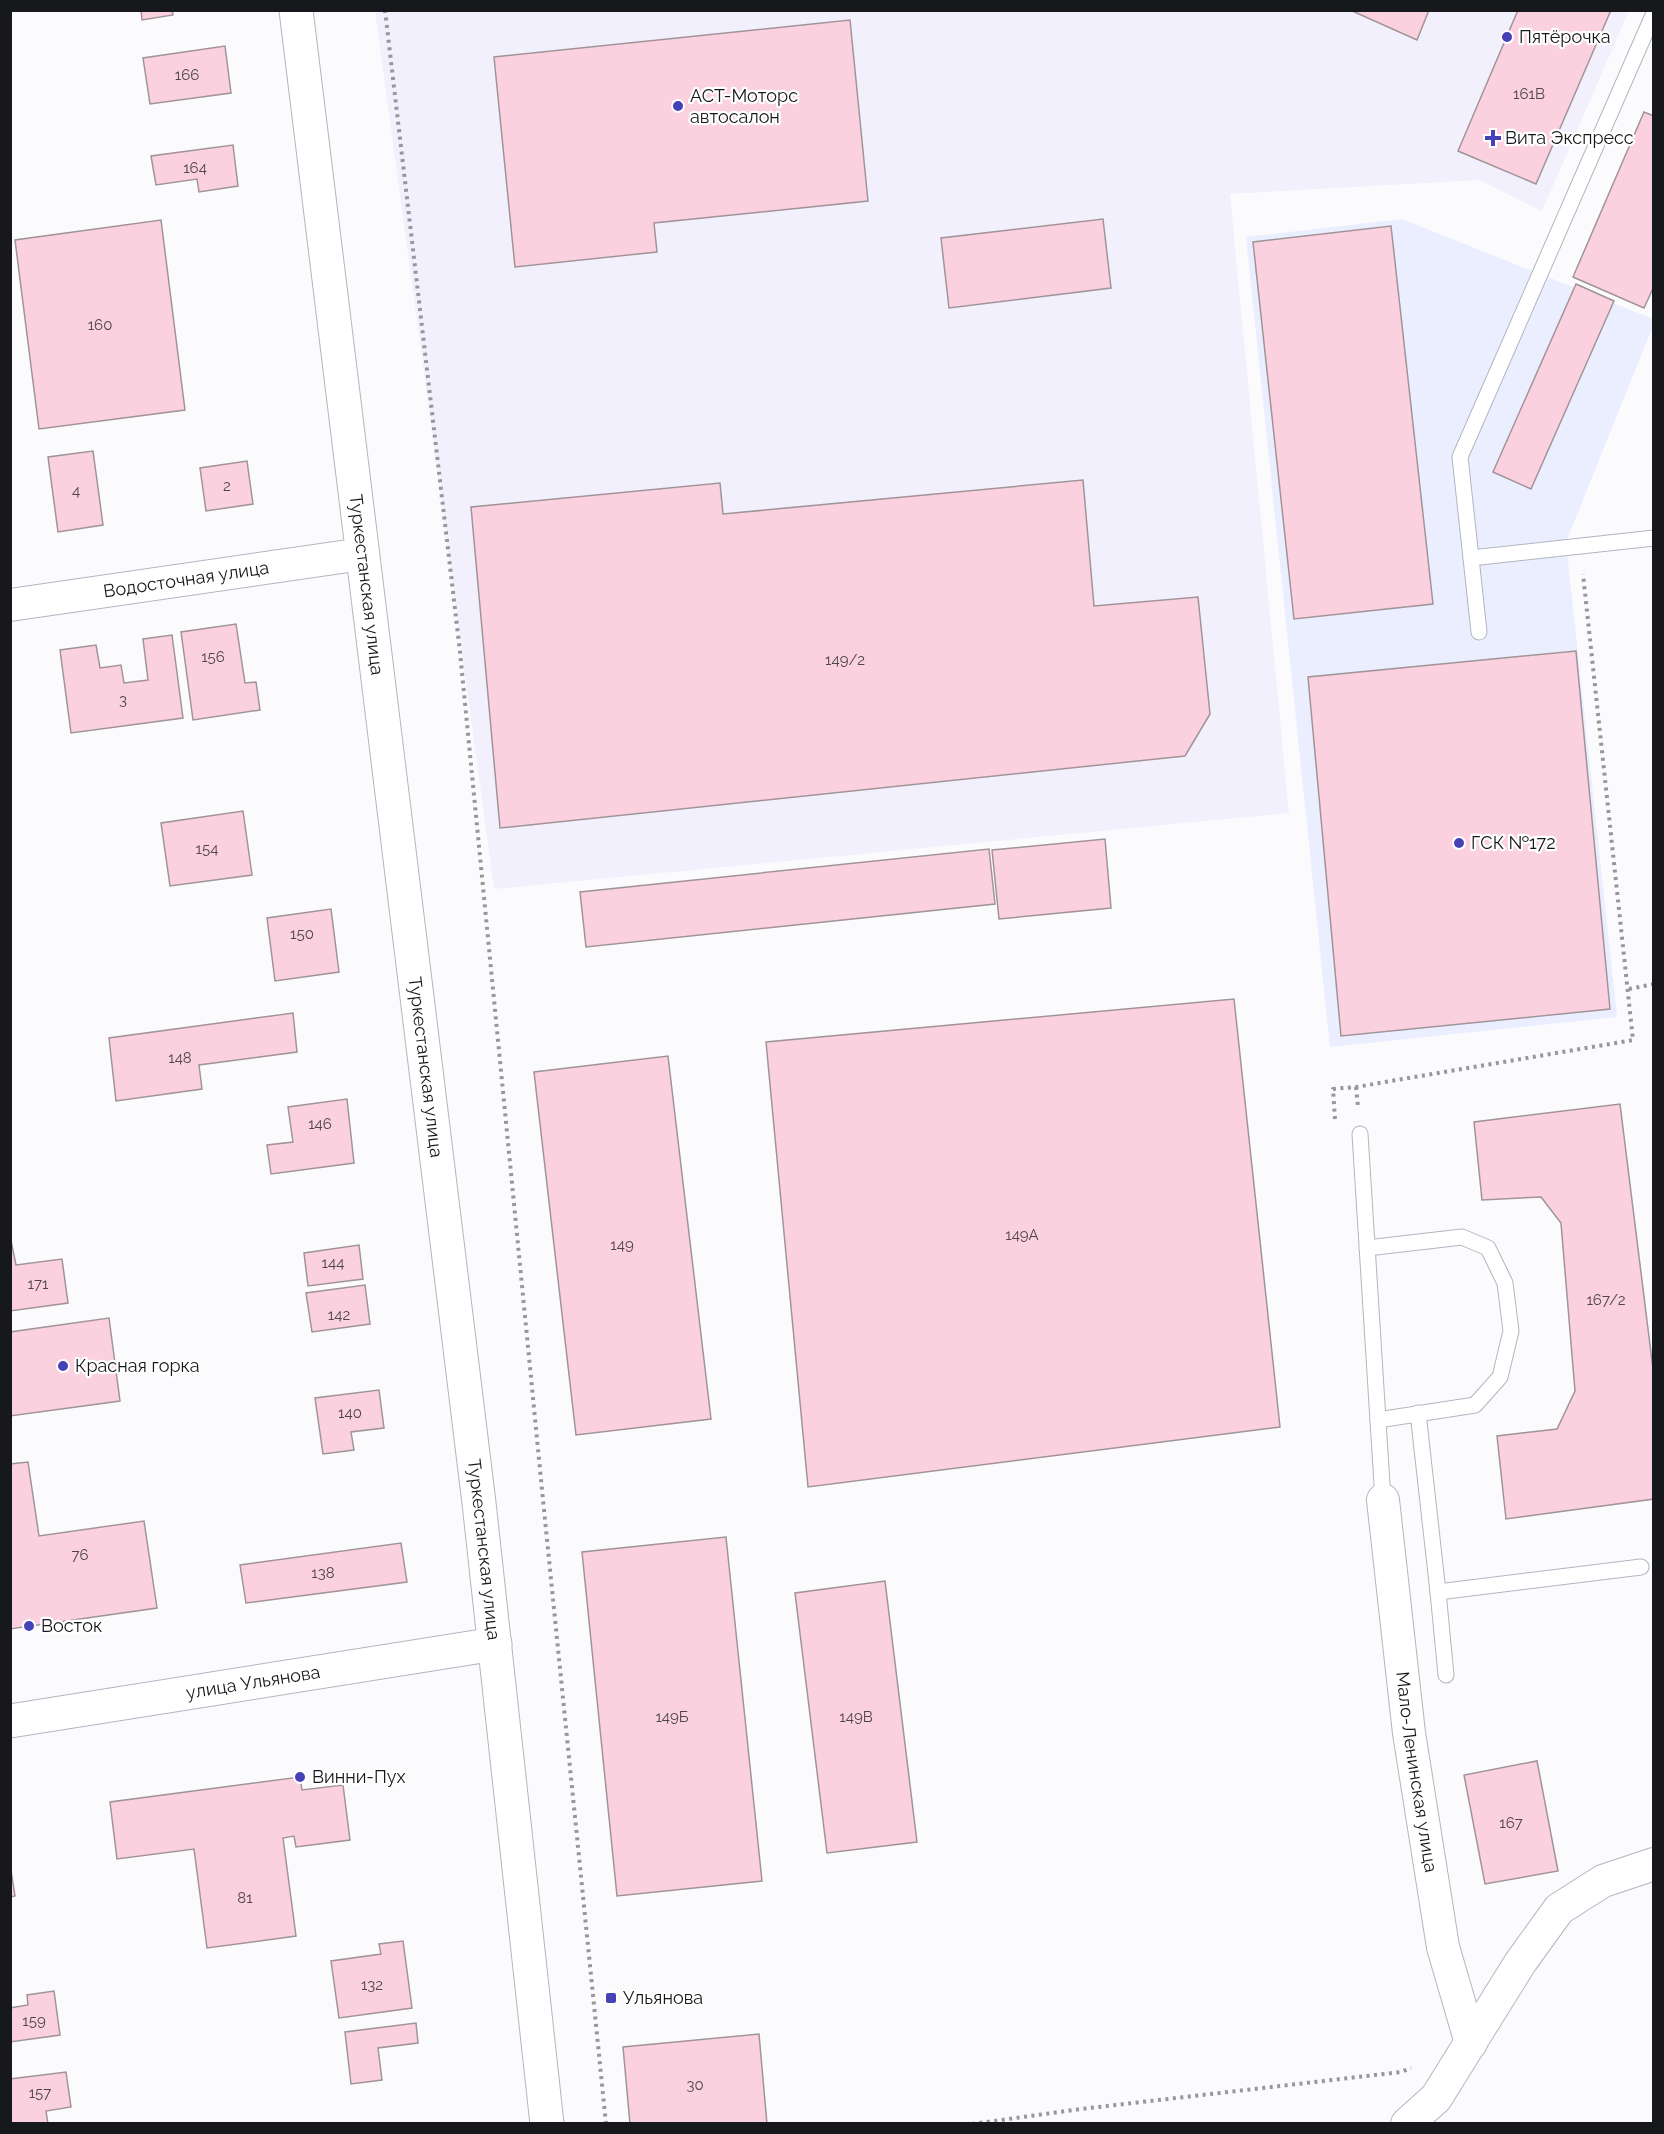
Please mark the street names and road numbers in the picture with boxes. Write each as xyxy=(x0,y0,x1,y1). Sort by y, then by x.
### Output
street label: Туркестанская улица xyxy=(345,493,388,676)
street label: Водосточная улица xyxy=(102,557,270,601)
street label: Туркестанская улица xyxy=(405,975,448,1159)
street label: Туркестанская улица xyxy=(464,1458,505,1641)
street label: улица Ульянова xyxy=(184,1661,322,1703)
street label: Мало-Ленинская улица xyxy=(1392,1670,1442,1874)

